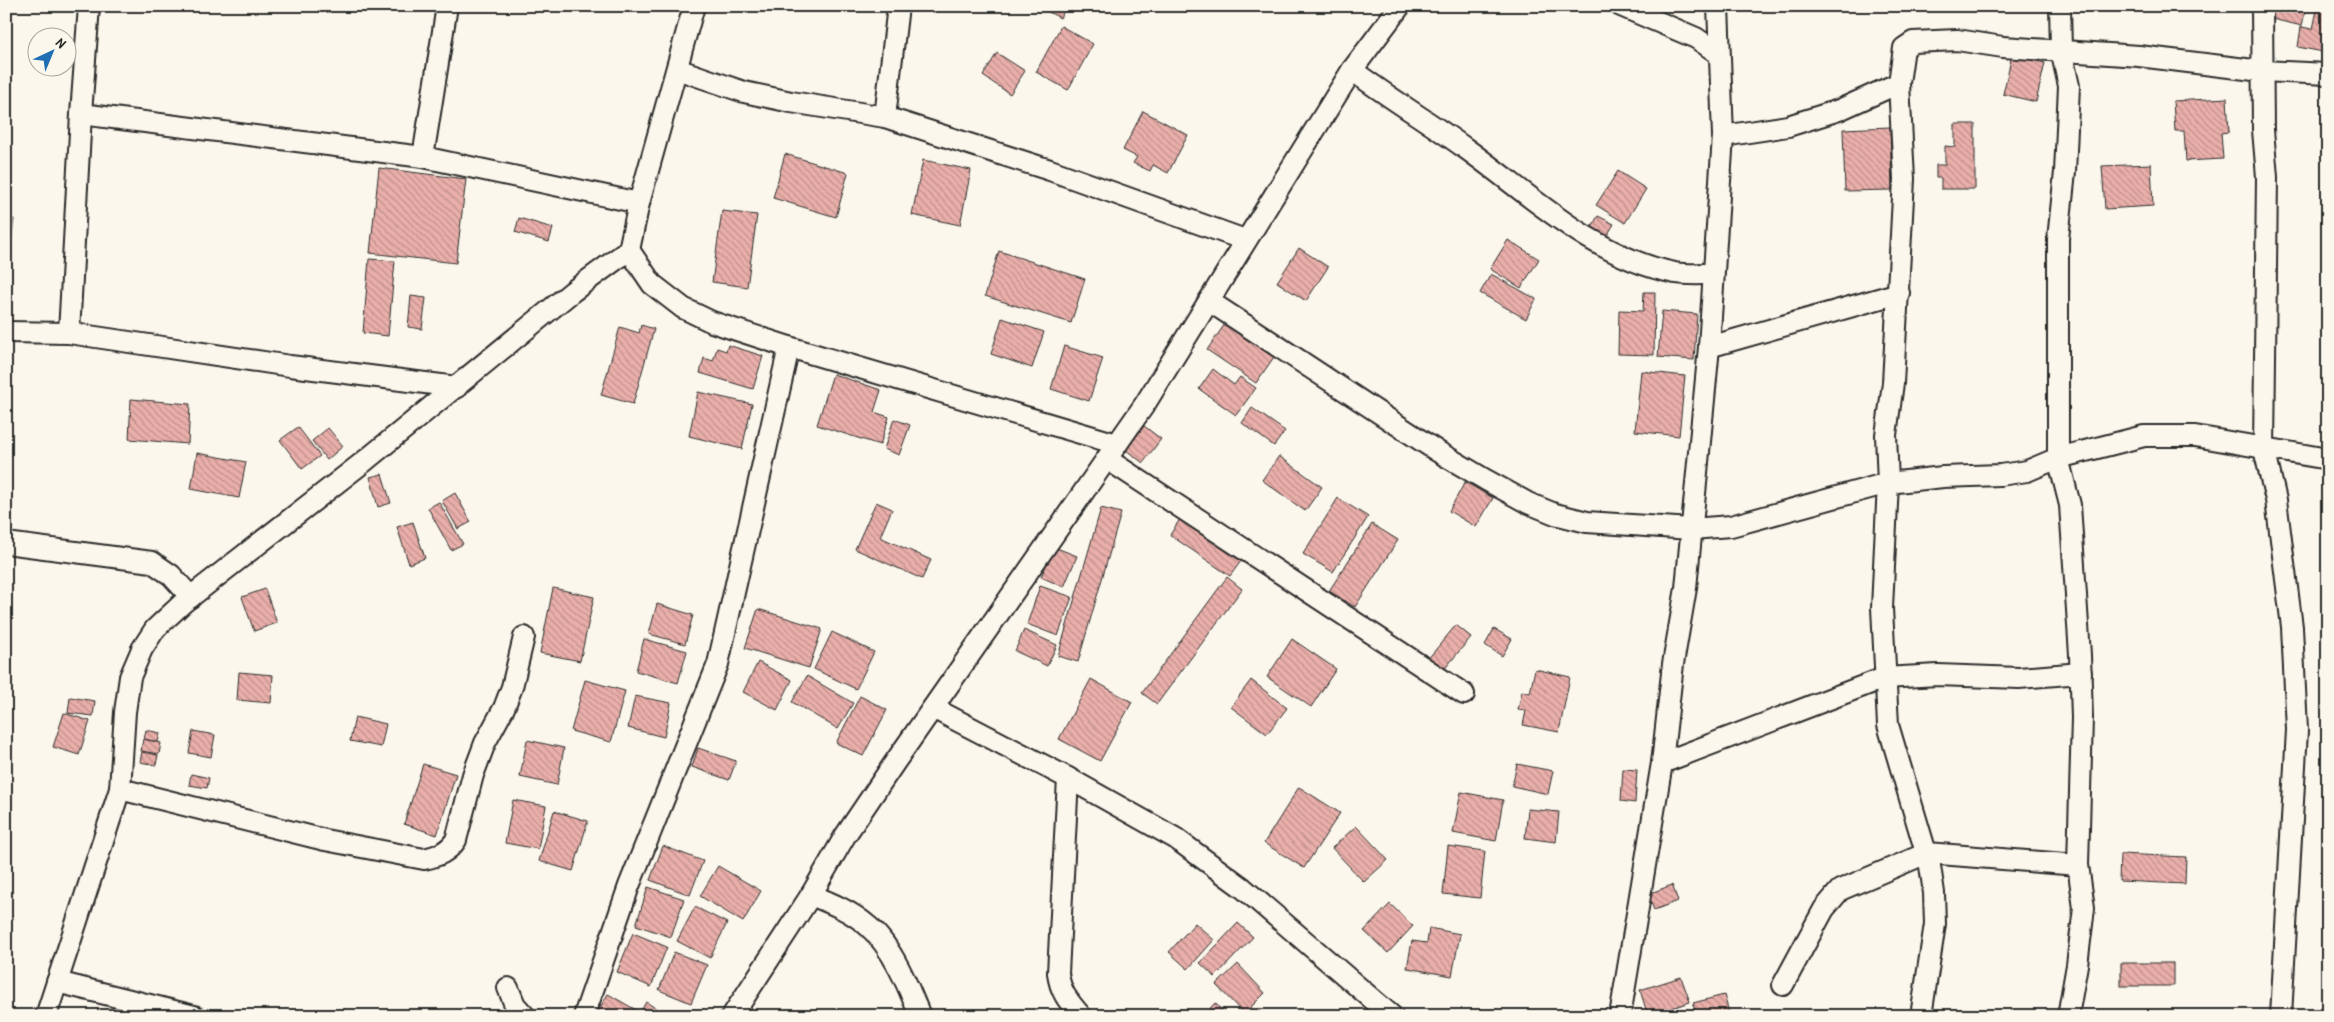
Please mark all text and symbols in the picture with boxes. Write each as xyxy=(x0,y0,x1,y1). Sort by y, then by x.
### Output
north arrow xyxy=(28,28,78,78)
text: N xyxy=(52,33,71,52)

